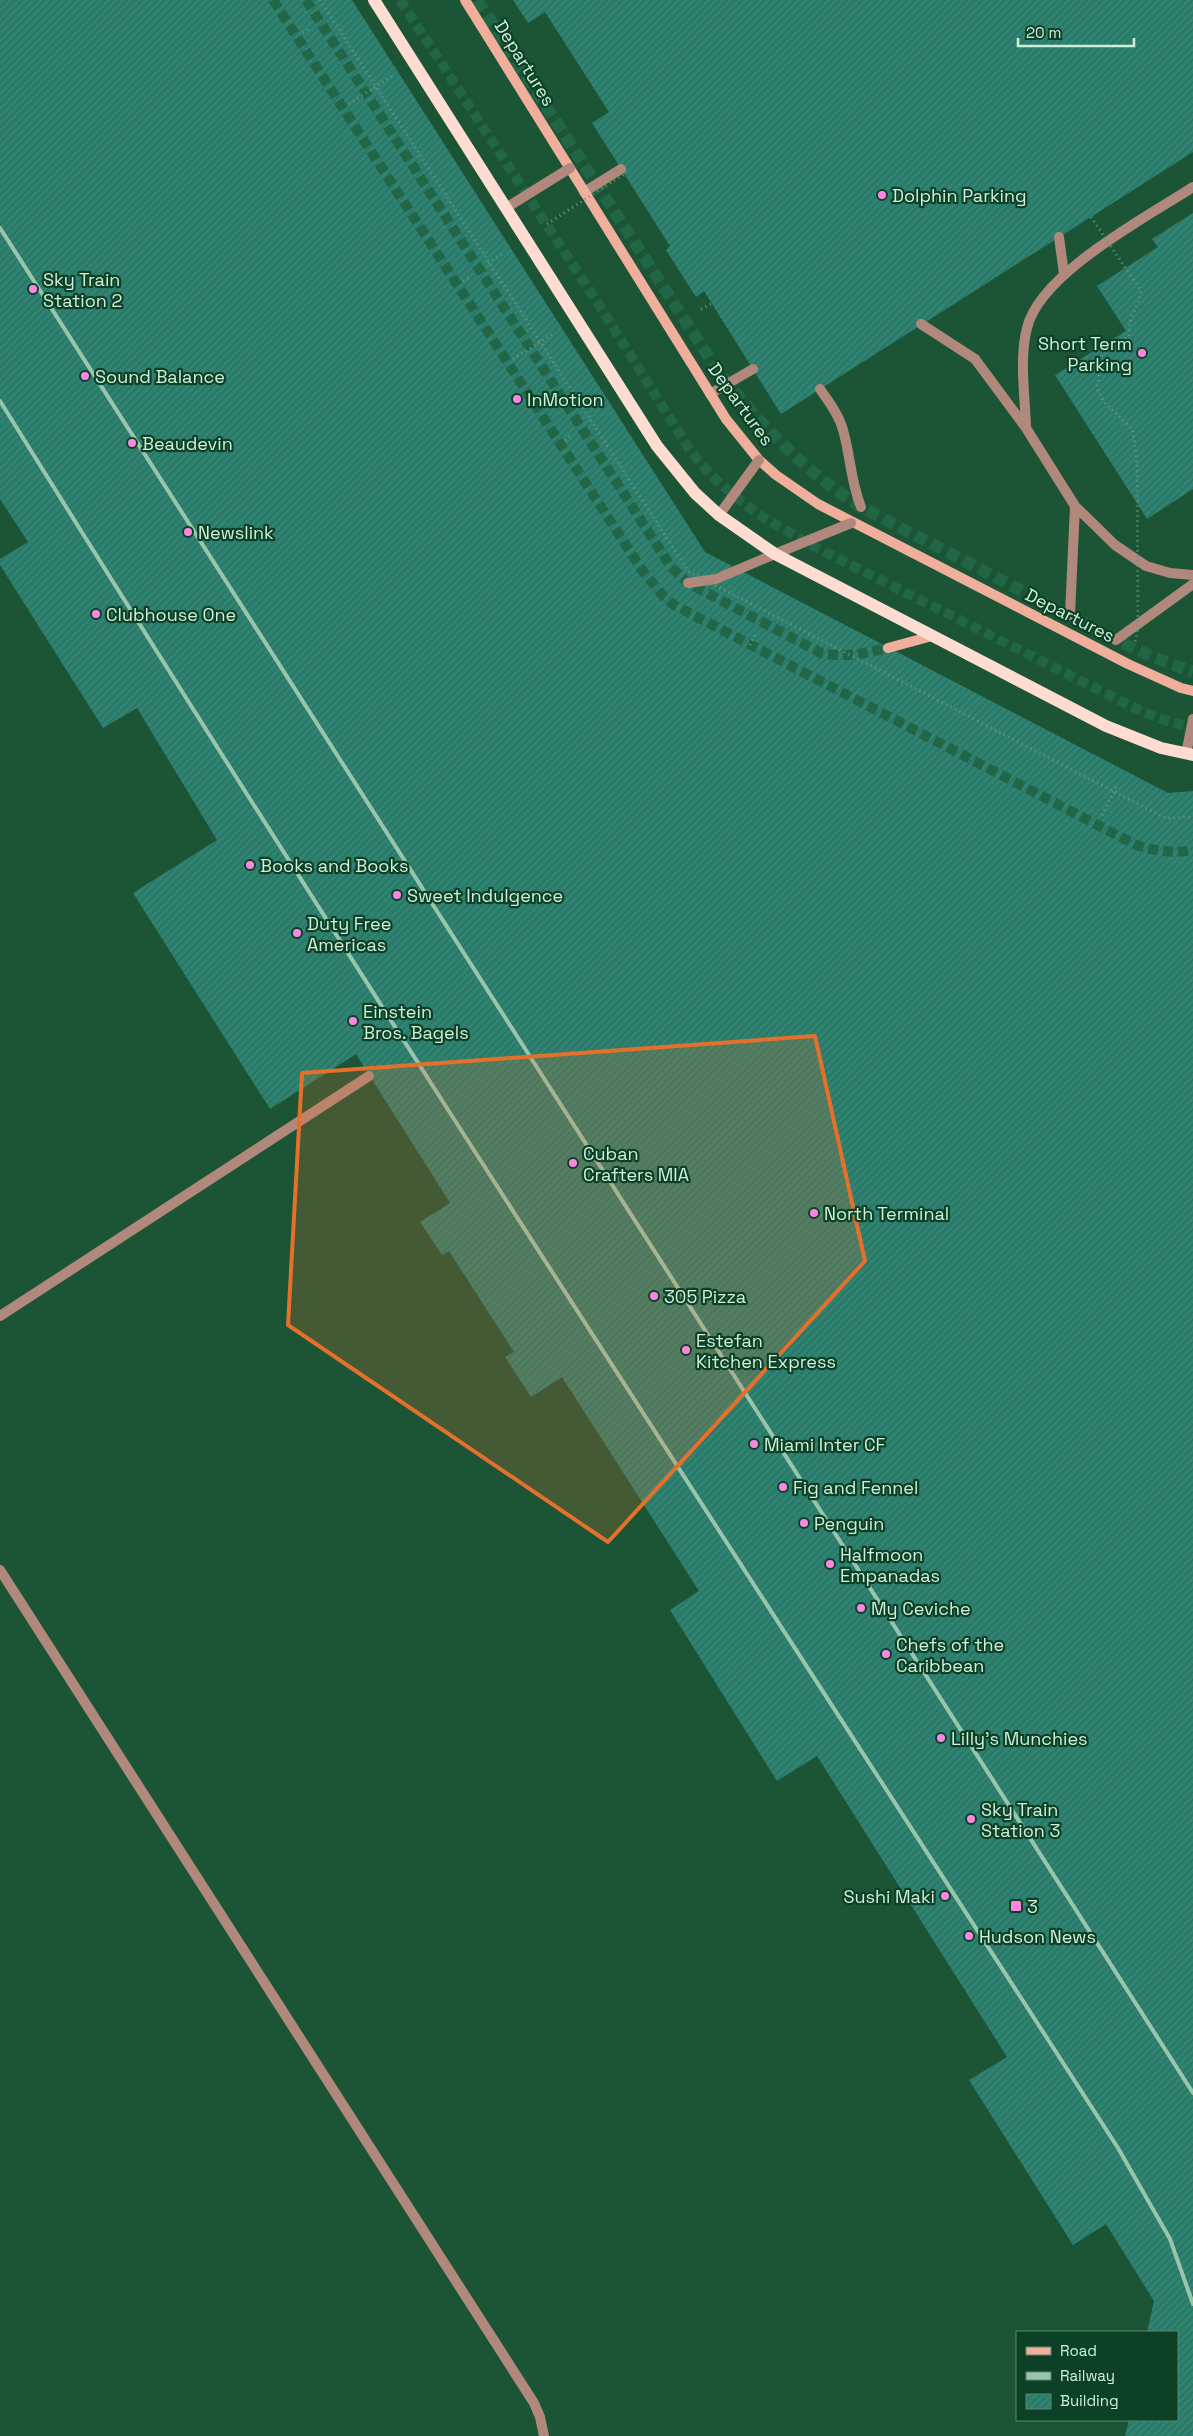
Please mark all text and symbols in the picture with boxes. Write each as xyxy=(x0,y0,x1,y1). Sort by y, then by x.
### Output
scale bar xyxy=(1018,15,1134,47)
street label: Departures xyxy=(489,16,561,110)
text: 20 m xyxy=(1026,23,1061,42)
place label: Dolphin Parking xyxy=(892,184,1027,207)
marker: Dolphin Parking xyxy=(876,189,888,201)
place label: Sky Train Station 2 xyxy=(43,268,122,312)
marker: Sky Train Station 2 xyxy=(27,283,39,295)
place label: Short Term Parking xyxy=(1038,332,1132,376)
marker: Short Term Parking xyxy=(1136,347,1148,359)
street label: Departures xyxy=(703,358,779,450)
place label: Sound Balance xyxy=(95,365,225,388)
marker: Sound Balance xyxy=(79,370,91,382)
place label: InMotion xyxy=(527,388,604,411)
marker: InMotion xyxy=(511,393,523,405)
place label: Beaudevin xyxy=(142,432,233,455)
marker: Beaudevin xyxy=(126,437,138,449)
place label: Newslink xyxy=(198,521,274,544)
marker: Newslink xyxy=(182,526,194,538)
street label: Departures xyxy=(1021,583,1119,647)
place label: Clubhouse One xyxy=(106,603,236,626)
marker: Clubhouse One xyxy=(90,608,102,620)
place label: Books and Books xyxy=(260,854,408,877)
marker: Books and Books xyxy=(244,859,256,871)
place label: Sweet Indulgence xyxy=(407,884,563,907)
marker: Sweet Indulgence xyxy=(391,889,403,901)
place label: Duty Free Americas xyxy=(307,912,391,956)
marker: Duty Free Americas xyxy=(291,927,303,939)
place label: Einstein Bros. Bagels xyxy=(363,1000,469,1044)
marker: Einstein Bros. Bagels xyxy=(347,1015,359,1027)
place label: Cuban Crafters MIA xyxy=(583,1142,689,1186)
marker: Cuban Crafters MIA xyxy=(567,1157,579,1169)
place label: North Terminal xyxy=(824,1202,949,1225)
marker: North Terminal xyxy=(808,1207,820,1219)
place label: 305 Pizza xyxy=(664,1285,746,1308)
marker: 305 Pizza xyxy=(648,1290,660,1302)
place label: Estefan Kitchen Express xyxy=(696,1329,836,1373)
marker: Estefan Kitchen Express xyxy=(680,1344,692,1356)
place label: Miami Inter CF xyxy=(764,1433,886,1456)
marker: Miami Inter CF xyxy=(748,1438,760,1450)
place label: Fig and Fennel xyxy=(793,1476,918,1499)
marker: Fig and Fennel xyxy=(777,1481,789,1493)
place label: Penguin xyxy=(814,1512,884,1535)
marker: Penguin xyxy=(798,1517,810,1529)
place label: Halfmoon Empanadas xyxy=(840,1543,940,1587)
marker: Halfmoon Empanadas xyxy=(824,1558,836,1570)
place label: My Ceviche xyxy=(871,1597,971,1620)
marker: My Ceviche xyxy=(855,1602,867,1614)
place label: Chefs of the Caribbean xyxy=(896,1633,1004,1677)
marker: Chefs of the Caribbean xyxy=(880,1648,892,1660)
place label: Lilly's Munchies xyxy=(951,1727,1088,1750)
marker: Lilly's Munchies xyxy=(935,1732,947,1744)
place label: Sky Train Station 3 xyxy=(981,1798,1060,1842)
marker: Sky Train Station 3 xyxy=(965,1813,977,1825)
place label: Sushi Maki xyxy=(843,1885,935,1908)
marker: Sushi Maki xyxy=(939,1890,951,1902)
place label: 3 xyxy=(1027,1895,1038,1918)
marker: 3 xyxy=(1009,1899,1023,1913)
place label: Hudson News xyxy=(979,1925,1096,1948)
marker: Hudson News xyxy=(963,1930,975,1942)
legend xyxy=(1016,2331,1178,2421)
text: Road xyxy=(1060,2341,1097,2360)
text: Railway xyxy=(1060,2366,1115,2385)
text: Building xyxy=(1060,2391,1119,2410)

